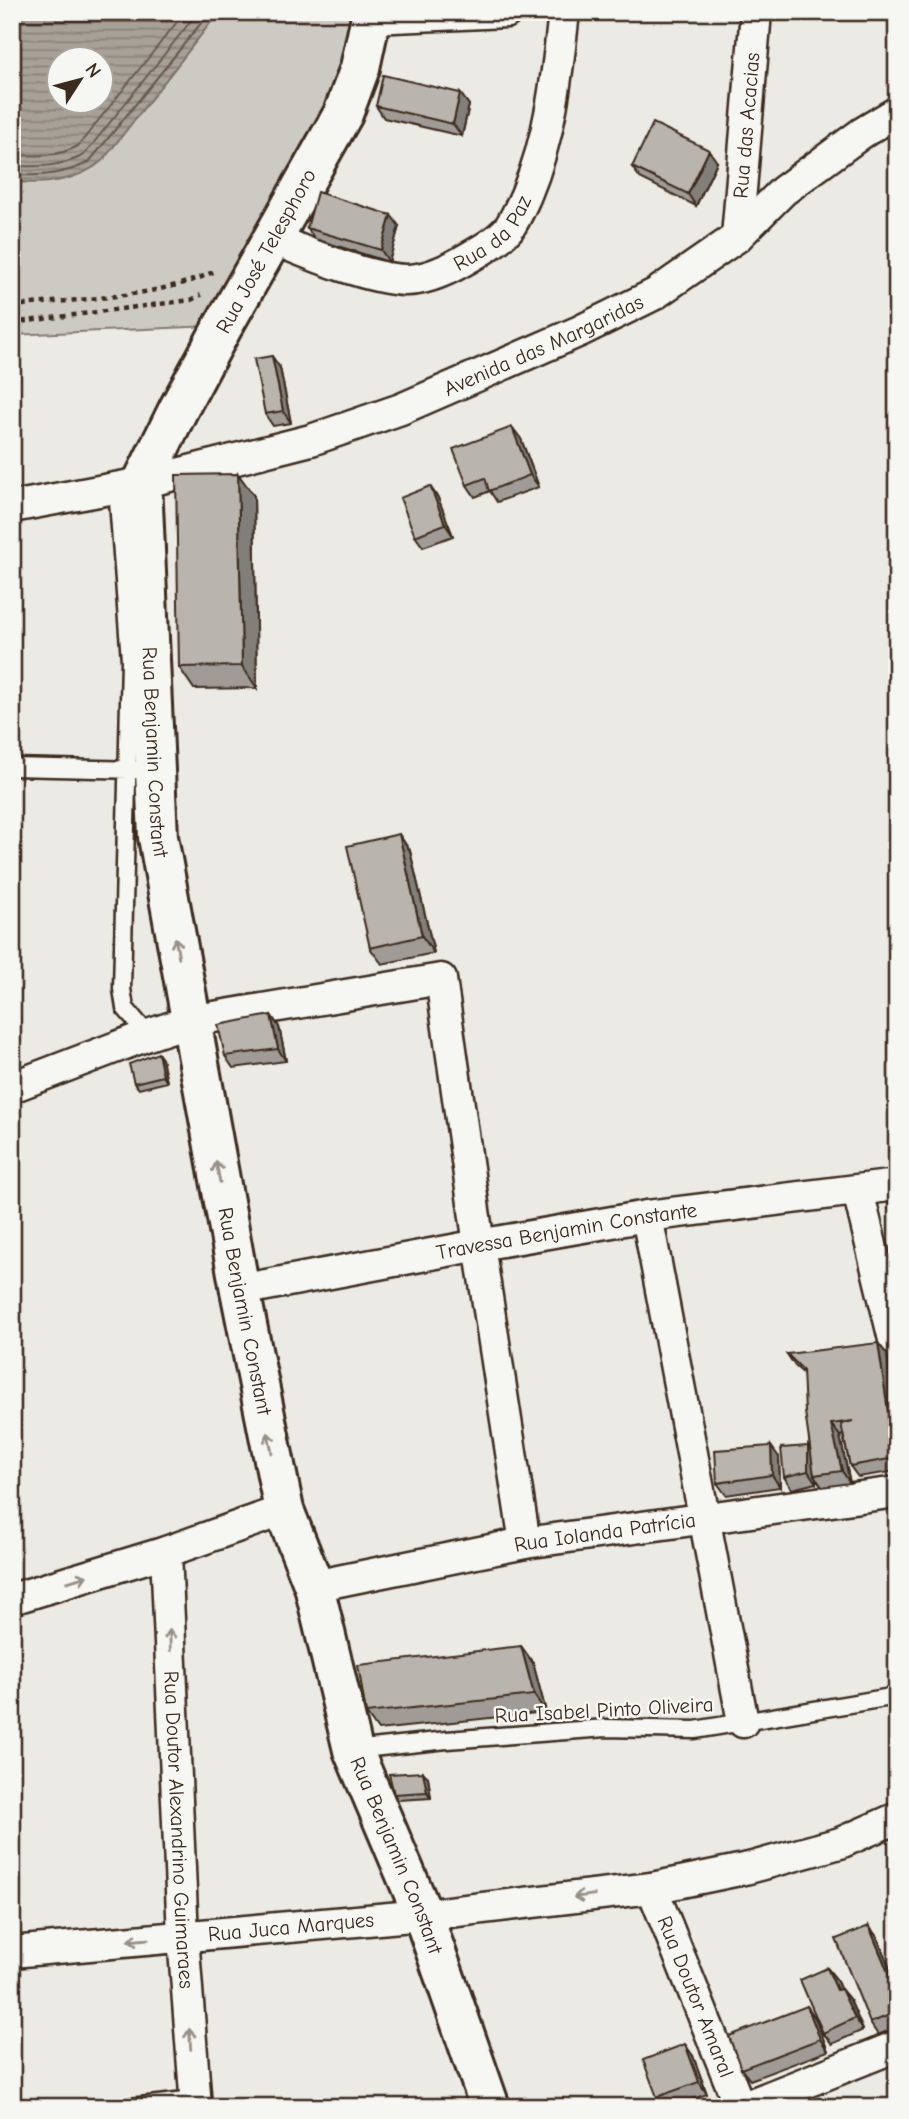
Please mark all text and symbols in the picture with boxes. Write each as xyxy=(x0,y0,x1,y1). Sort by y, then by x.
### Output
north arrow xyxy=(46,46,116,116)
street label: Rua das Acacias xyxy=(728,51,765,199)
text: N xyxy=(80,59,105,82)
street label: Rua José Telesphoro xyxy=(211,165,321,337)
street label: Rua da Paz xyxy=(449,192,536,276)
street label: Avenida das Margaridas xyxy=(440,290,647,401)
street label: Rua Benjamin Constant xyxy=(137,646,174,860)
one-way arrow xyxy=(170,937,183,960)
one-way arrow xyxy=(210,1161,224,1184)
street label: Travessa Benjamin Constante xyxy=(434,1198,698,1265)
street label: Rua Benjamin Constant xyxy=(213,1205,277,1418)
one-way arrow xyxy=(263,1432,277,1455)
street label: Rua Iolanda Patrícia xyxy=(512,1508,697,1557)
one-way arrow xyxy=(66,1572,88,1584)
one-way arrow xyxy=(163,1629,176,1652)
street label: Rua Doutor Alexandrino Guimaraes xyxy=(159,1670,199,1990)
street label: Rua Isabel Pinto Oliveira xyxy=(494,1692,714,1728)
street label: Rua Benjamin Constant xyxy=(345,1753,448,1958)
one-way arrow xyxy=(573,1890,596,1903)
street label: Rua Juca Marques xyxy=(207,1907,375,1946)
street label: Rua Doutor Amaral xyxy=(652,1912,739,2081)
one-way arrow xyxy=(127,1934,150,1947)
one-way arrow xyxy=(183,2028,196,2051)

